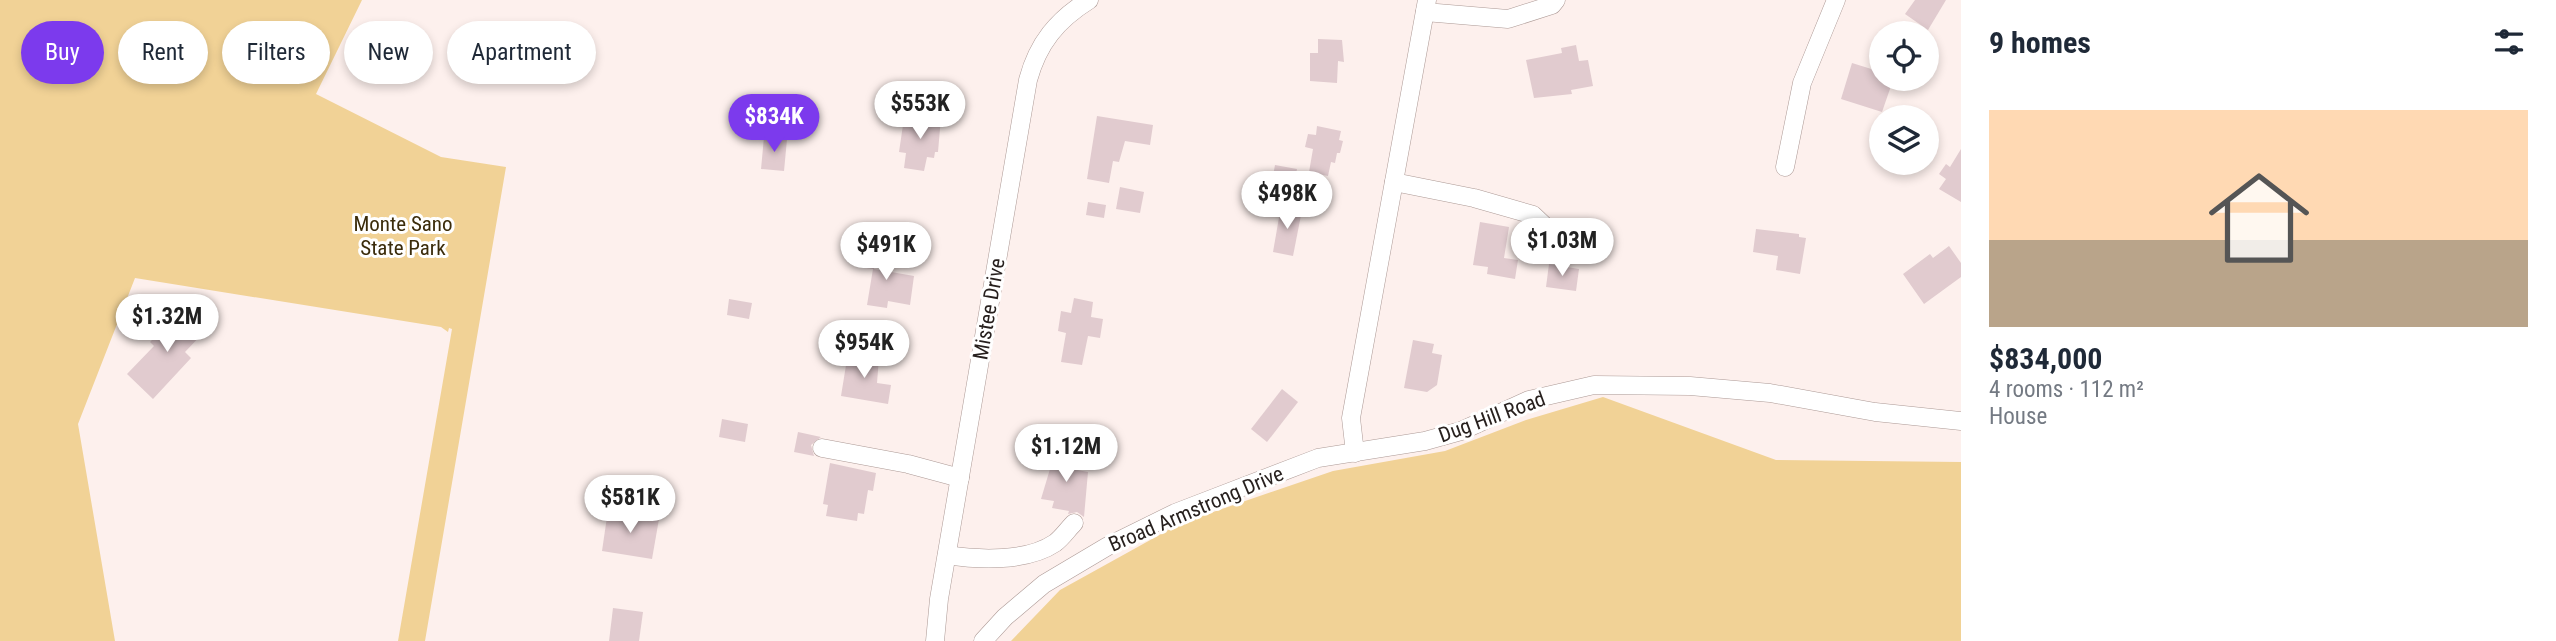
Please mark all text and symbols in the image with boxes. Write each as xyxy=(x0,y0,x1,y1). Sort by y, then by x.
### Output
chip: Buy xyxy=(21,21,104,84)
chip: Rent xyxy=(118,21,208,84)
chip: Filters xyxy=(222,21,330,84)
chip: New xyxy=(344,21,433,84)
chip: Apartment xyxy=(447,21,596,84)
map controls xyxy=(1869,21,1939,175)
button: locate xyxy=(1869,21,1939,91)
icon: filters xyxy=(2490,23,2528,61)
text: 9 homes xyxy=(1989,25,2091,60)
pin: $553K xyxy=(871,82,969,141)
text: $553K xyxy=(890,90,950,117)
pin: $834K xyxy=(725,94,823,154)
text: $834K xyxy=(744,103,804,130)
button: layers xyxy=(1869,105,1939,175)
icon: home xyxy=(2196,155,2322,281)
pin: $498K xyxy=(1238,172,1336,231)
text: $498K xyxy=(1257,180,1317,207)
park label: Monte Sano State Park xyxy=(353,212,453,260)
pin: $1.03M xyxy=(1505,218,1619,278)
pin: $491K xyxy=(837,222,935,282)
text: $1.03M xyxy=(1527,227,1597,254)
text: $491K xyxy=(856,231,916,258)
street label: Mistee Drive xyxy=(968,256,1010,362)
pin: $1.32M xyxy=(110,294,224,354)
text: $1.32M xyxy=(132,303,202,330)
pin: $954K xyxy=(815,320,913,380)
text: $954K xyxy=(834,329,894,356)
text: $834,000 xyxy=(1989,341,2102,376)
text: 4 rooms · 112 m² xyxy=(1989,376,2144,403)
street label: Dug Hill Road xyxy=(1435,387,1549,447)
text: House xyxy=(1989,403,2047,430)
pin: $1.12M xyxy=(1009,424,1123,484)
text: $1.12M xyxy=(1031,433,1101,460)
street label: Broad Armstrong Drive xyxy=(1105,461,1287,557)
pin: $581K xyxy=(581,476,679,535)
text: $581K xyxy=(600,484,660,511)

